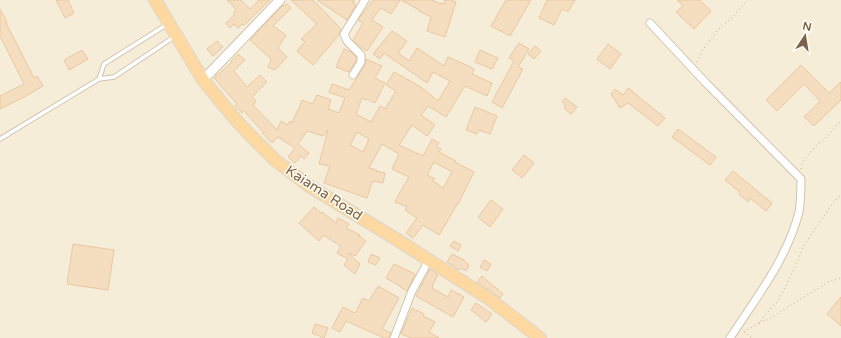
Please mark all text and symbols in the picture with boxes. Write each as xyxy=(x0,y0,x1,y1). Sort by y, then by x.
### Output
north arrow xyxy=(785,16,825,56)
text: N xyxy=(801,19,813,34)
street label: Kaiama Road xyxy=(282,162,366,224)

